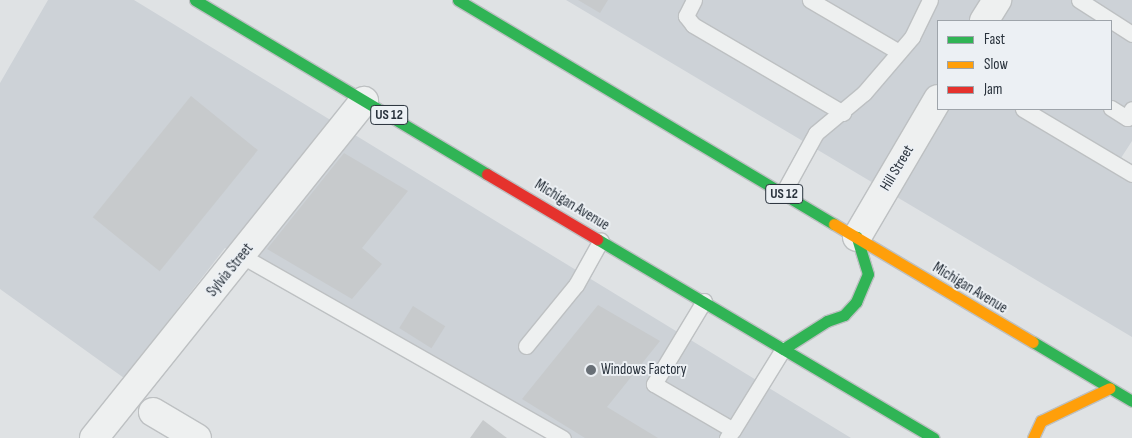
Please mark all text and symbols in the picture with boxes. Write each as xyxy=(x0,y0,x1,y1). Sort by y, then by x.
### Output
legend xyxy=(937,20,1112,110)
text: Fast xyxy=(984,30,1005,49)
text: Slow xyxy=(984,55,1008,74)
text: Jam xyxy=(984,80,1002,99)
road number: US 12 xyxy=(369,104,409,126)
street label: Hill Street xyxy=(876,142,918,194)
street label: Michigan Avenue xyxy=(531,176,613,234)
road number: US 12 xyxy=(764,182,804,205)
street label: Sylvia Street xyxy=(203,240,257,300)
street label: Michigan Avenue xyxy=(929,259,1011,317)
place label: Windows Factory xyxy=(601,361,687,379)
marker: Windows Factory xyxy=(585,364,597,376)

